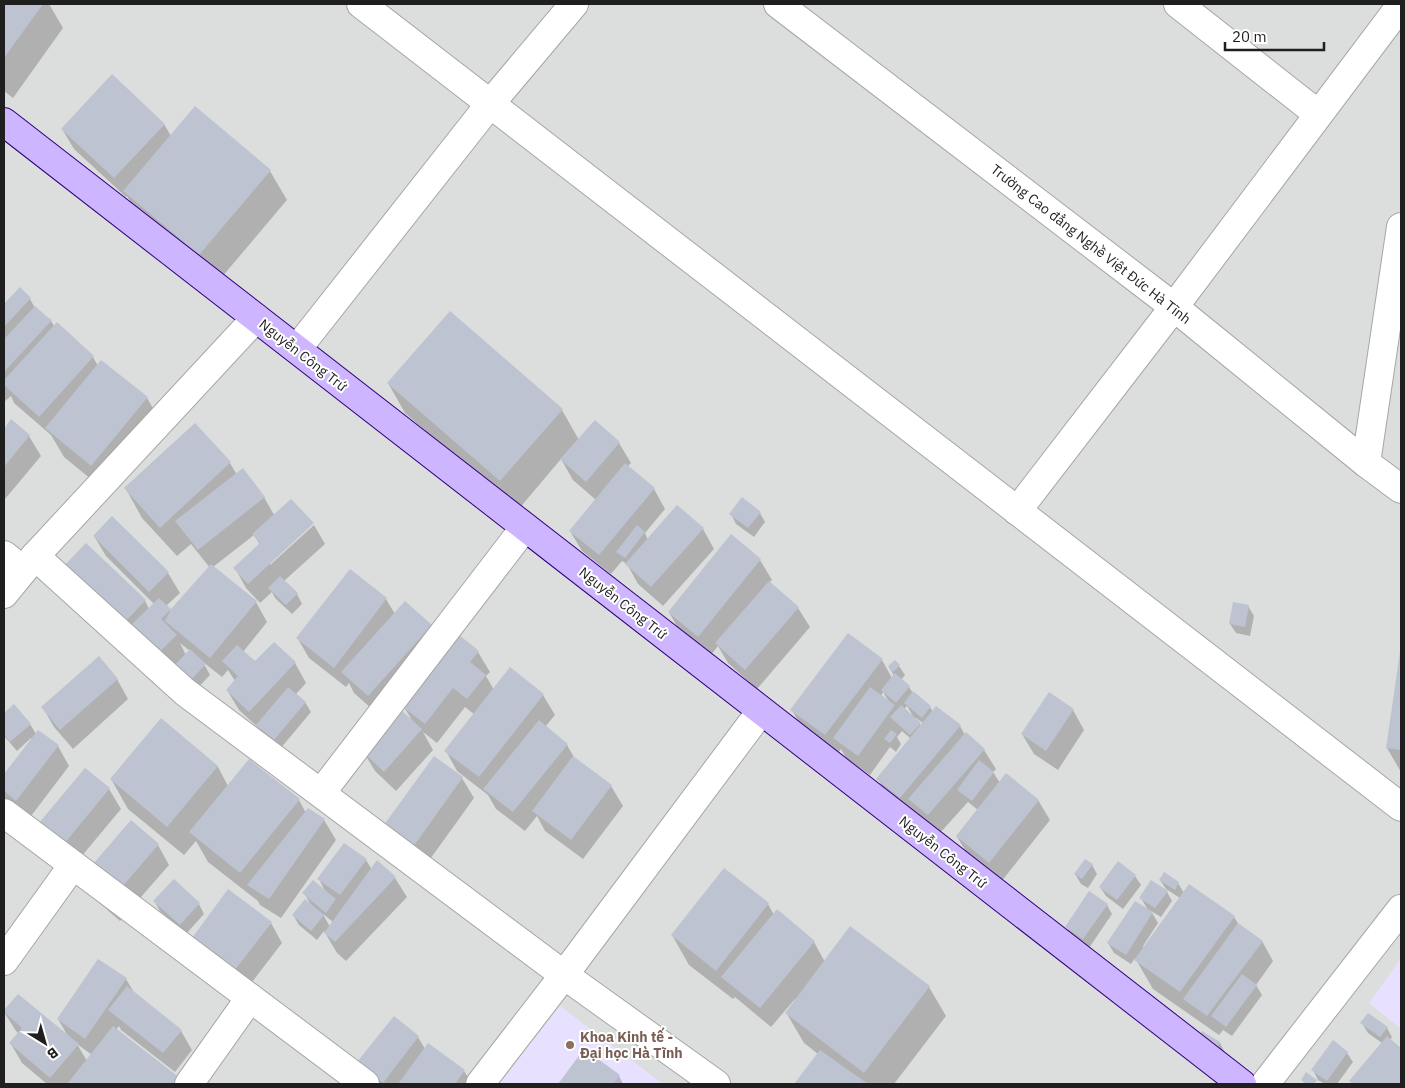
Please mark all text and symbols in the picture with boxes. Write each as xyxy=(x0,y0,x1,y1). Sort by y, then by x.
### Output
scale bar xyxy=(1225,20,1324,52)
text: 20 m xyxy=(1232,27,1267,46)
street label: Trường Cao đẳng Nghề Việt Đức Hà Tĩnh xyxy=(987,160,1195,328)
street label: Nguyễn Công Trứ xyxy=(255,315,351,395)
street label: Nguyễn Công Trứ xyxy=(575,563,671,643)
street label: Nguyễn Công Trứ xyxy=(895,812,991,892)
north arrow xyxy=(20,1018,70,1068)
place label: Khoa Kinh tế - Đại học Hà Tĩnh xyxy=(580,1027,683,1062)
marker: Khoa Kinh tế - Đại học Hà Tĩnh xyxy=(564,1039,576,1051)
text: B xyxy=(44,1043,62,1063)

